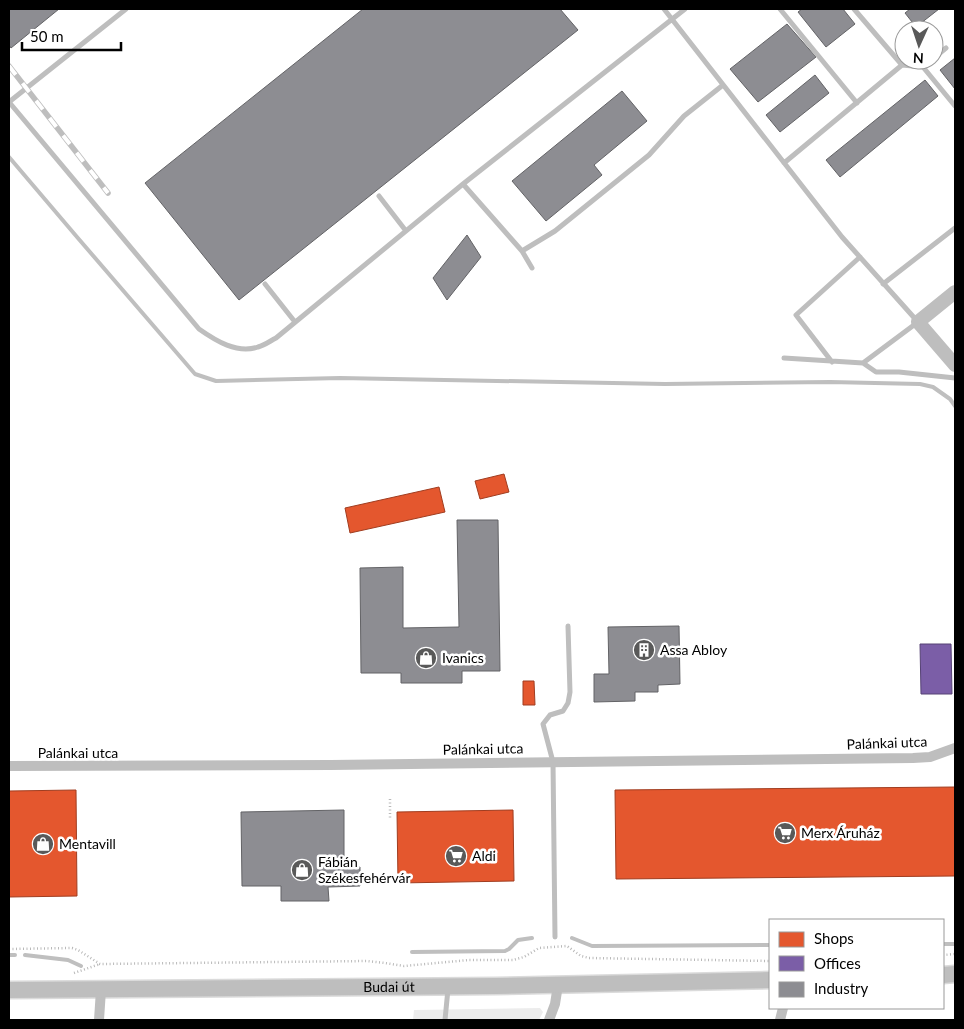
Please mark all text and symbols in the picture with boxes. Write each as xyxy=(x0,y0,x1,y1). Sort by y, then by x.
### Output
scale bar xyxy=(22,20,121,52)
north arrow xyxy=(894,20,944,70)
text: 50 m xyxy=(30,27,64,45)
text: N xyxy=(912,50,924,67)
building icon: Assa Abloy xyxy=(632,638,656,662)
place label: Assa Abloy xyxy=(660,641,728,658)
shop icon: Ivanics xyxy=(414,646,438,670)
place label: Ivanics xyxy=(442,649,484,666)
street label: Palánkai utca xyxy=(846,733,928,752)
street label: Palánkai utca xyxy=(443,739,524,758)
street label: Palánkai utca xyxy=(38,744,118,761)
supermarket icon: Merx Áruház xyxy=(773,821,797,845)
place label: Merx Áruház xyxy=(801,824,880,841)
shop icon: Mentavill xyxy=(31,832,55,856)
place label: Mentavill xyxy=(59,835,116,852)
supermarket icon: Aldi xyxy=(444,844,468,868)
place label: Aldi xyxy=(472,847,496,864)
place label: Fábián Székesfehérvár xyxy=(318,853,411,886)
shop icon: Fábián Székesfehérvár xyxy=(290,858,314,882)
legend xyxy=(769,919,944,1009)
text: Shops xyxy=(814,929,854,947)
text: Offices xyxy=(814,954,861,972)
street label: Budai út xyxy=(363,978,415,995)
text: Industry xyxy=(814,979,869,997)

